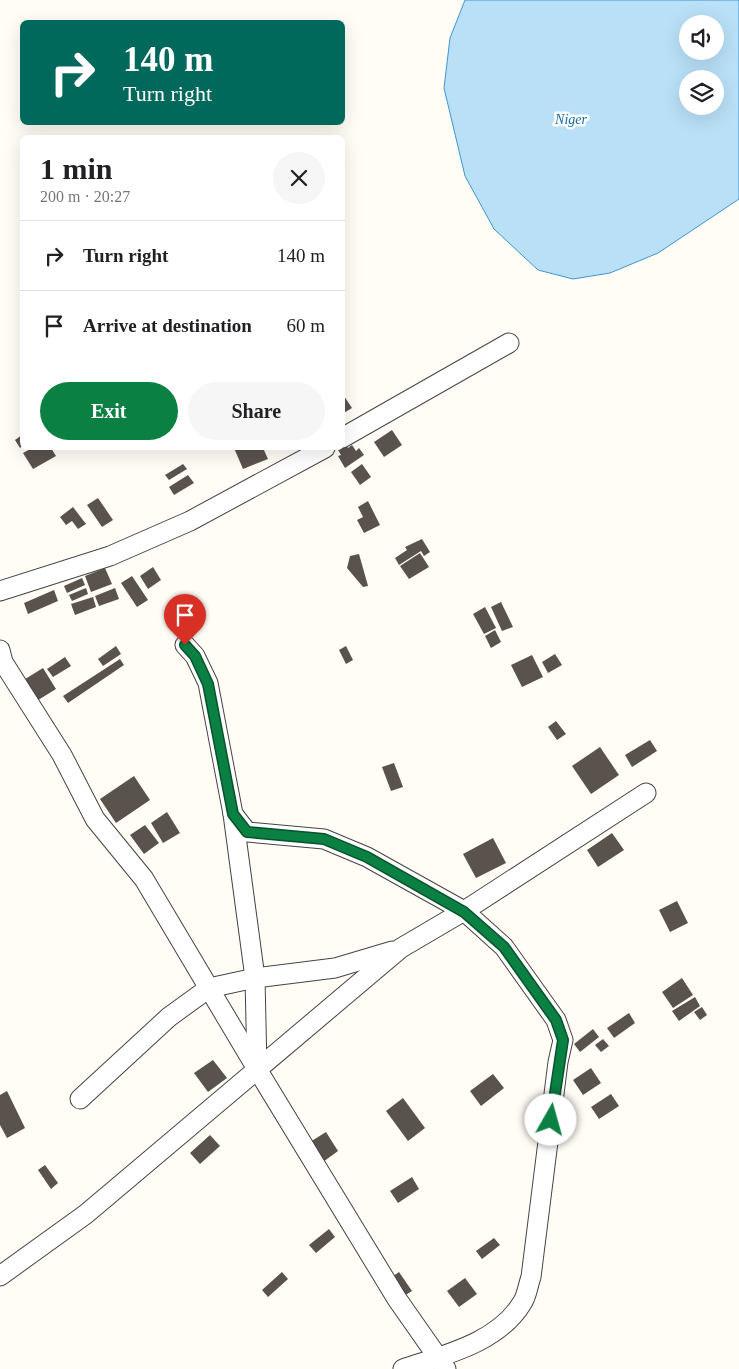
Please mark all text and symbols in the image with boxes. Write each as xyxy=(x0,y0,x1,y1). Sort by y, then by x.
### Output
map controls xyxy=(679,15,724,115)
button: sound xyxy=(679,15,724,60)
icon: right xyxy=(40,40,105,105)
text: 140 m xyxy=(123,40,213,79)
button: layers xyxy=(679,70,724,115)
text: Turn right xyxy=(123,81,212,106)
water label: Niger xyxy=(554,112,587,127)
text: 1 min xyxy=(40,152,113,185)
button: close xyxy=(273,152,325,204)
text: 200 m · 20:27 xyxy=(40,188,130,205)
icon: right xyxy=(40,242,68,270)
text: Turn right xyxy=(83,245,168,266)
text: 140 m xyxy=(277,245,325,266)
icon: arrive xyxy=(40,312,68,340)
text: Arrive at destination xyxy=(83,315,252,336)
text: 60 m xyxy=(286,315,325,336)
button: Exit xyxy=(40,382,178,440)
button: Share xyxy=(188,382,325,440)
pin xyxy=(164,594,206,645)
icon: arrive xyxy=(171,601,199,629)
position arrow xyxy=(524,1093,576,1145)

